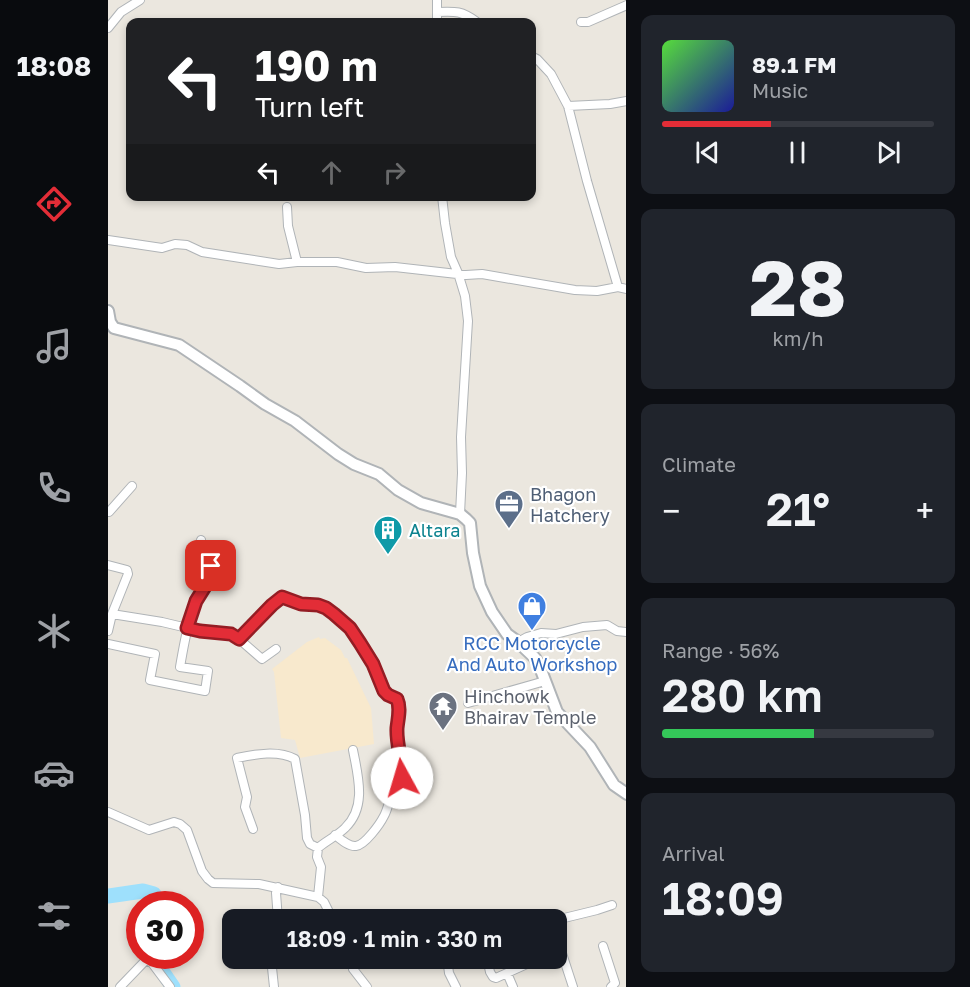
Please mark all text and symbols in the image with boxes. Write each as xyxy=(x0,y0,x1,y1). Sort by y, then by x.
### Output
text: 190 m xyxy=(255,40,378,90)
icon: left xyxy=(156,42,234,120)
text: 18:08 xyxy=(17,50,91,82)
text: 89.1 FM xyxy=(752,51,837,78)
text: Music xyxy=(752,78,808,102)
text: Turn left xyxy=(255,91,364,123)
icon: previous xyxy=(691,136,724,169)
icon: pause xyxy=(781,136,814,169)
icon: next xyxy=(872,136,905,169)
icon: left xyxy=(252,156,285,189)
icon: ahead xyxy=(315,156,348,189)
icon: right xyxy=(378,156,411,189)
icon: directions xyxy=(33,183,75,225)
text: 28 xyxy=(749,240,847,333)
icon: music xyxy=(33,325,75,367)
text: km/h xyxy=(773,326,823,350)
text: Climate xyxy=(662,452,736,476)
icon: phone xyxy=(33,467,75,509)
text: 21° xyxy=(766,482,830,536)
place label: Bhagon Hatchery xyxy=(530,483,610,526)
office icon: Bhagon Hatchery xyxy=(493,488,525,530)
text: − xyxy=(662,491,680,530)
text: + xyxy=(916,491,934,530)
building icon: Altara xyxy=(372,514,404,556)
place label: Altara xyxy=(409,519,460,541)
pin xyxy=(185,540,236,591)
icon: arrive xyxy=(194,549,227,582)
shop icon: RCC Motorcycle And Auto Workshop xyxy=(516,590,548,632)
icon: climate xyxy=(33,610,75,652)
place label: RCC Motorcycle And Auto Workshop xyxy=(447,632,617,675)
text: Range · 56% xyxy=(662,638,779,662)
text: 280 km xyxy=(662,668,823,722)
place label: Hinchowk Bhairav Temple xyxy=(464,685,596,728)
temple icon: Hinchowk Bhairav Temple xyxy=(427,690,459,732)
position arrow xyxy=(370,746,434,810)
icon: car xyxy=(33,752,75,794)
text: Arrival xyxy=(662,841,725,865)
text: 18:09 xyxy=(662,871,784,925)
speed limit sign: 30 xyxy=(126,891,204,969)
icon: filters xyxy=(33,895,75,937)
text: 18:09 · 1 min · 330 m xyxy=(287,925,502,952)

